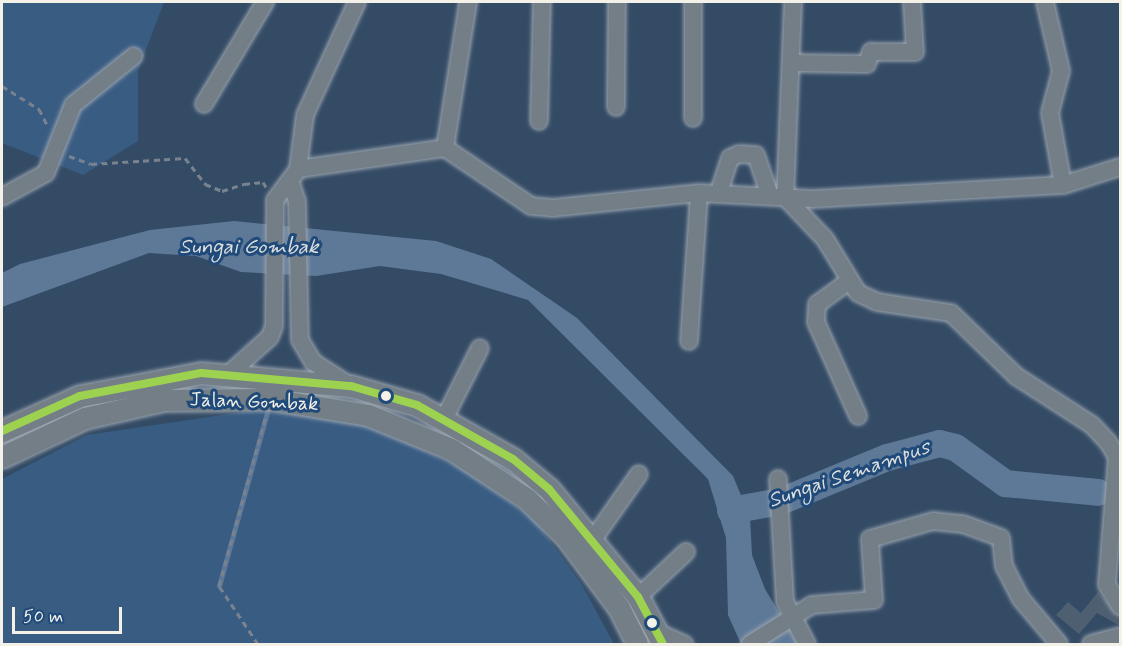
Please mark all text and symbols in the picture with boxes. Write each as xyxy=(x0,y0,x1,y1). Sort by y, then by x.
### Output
water label: Sungai Gombak xyxy=(179,234,319,260)
street label: Jalan Gombak xyxy=(189,388,319,416)
unlabelled marker xyxy=(380,390,392,402)
water label: Sungai Semampus xyxy=(765,435,933,513)
scale bar xyxy=(15,595,124,633)
text: 50 m xyxy=(23,605,63,629)
unlabelled marker xyxy=(646,617,658,629)

